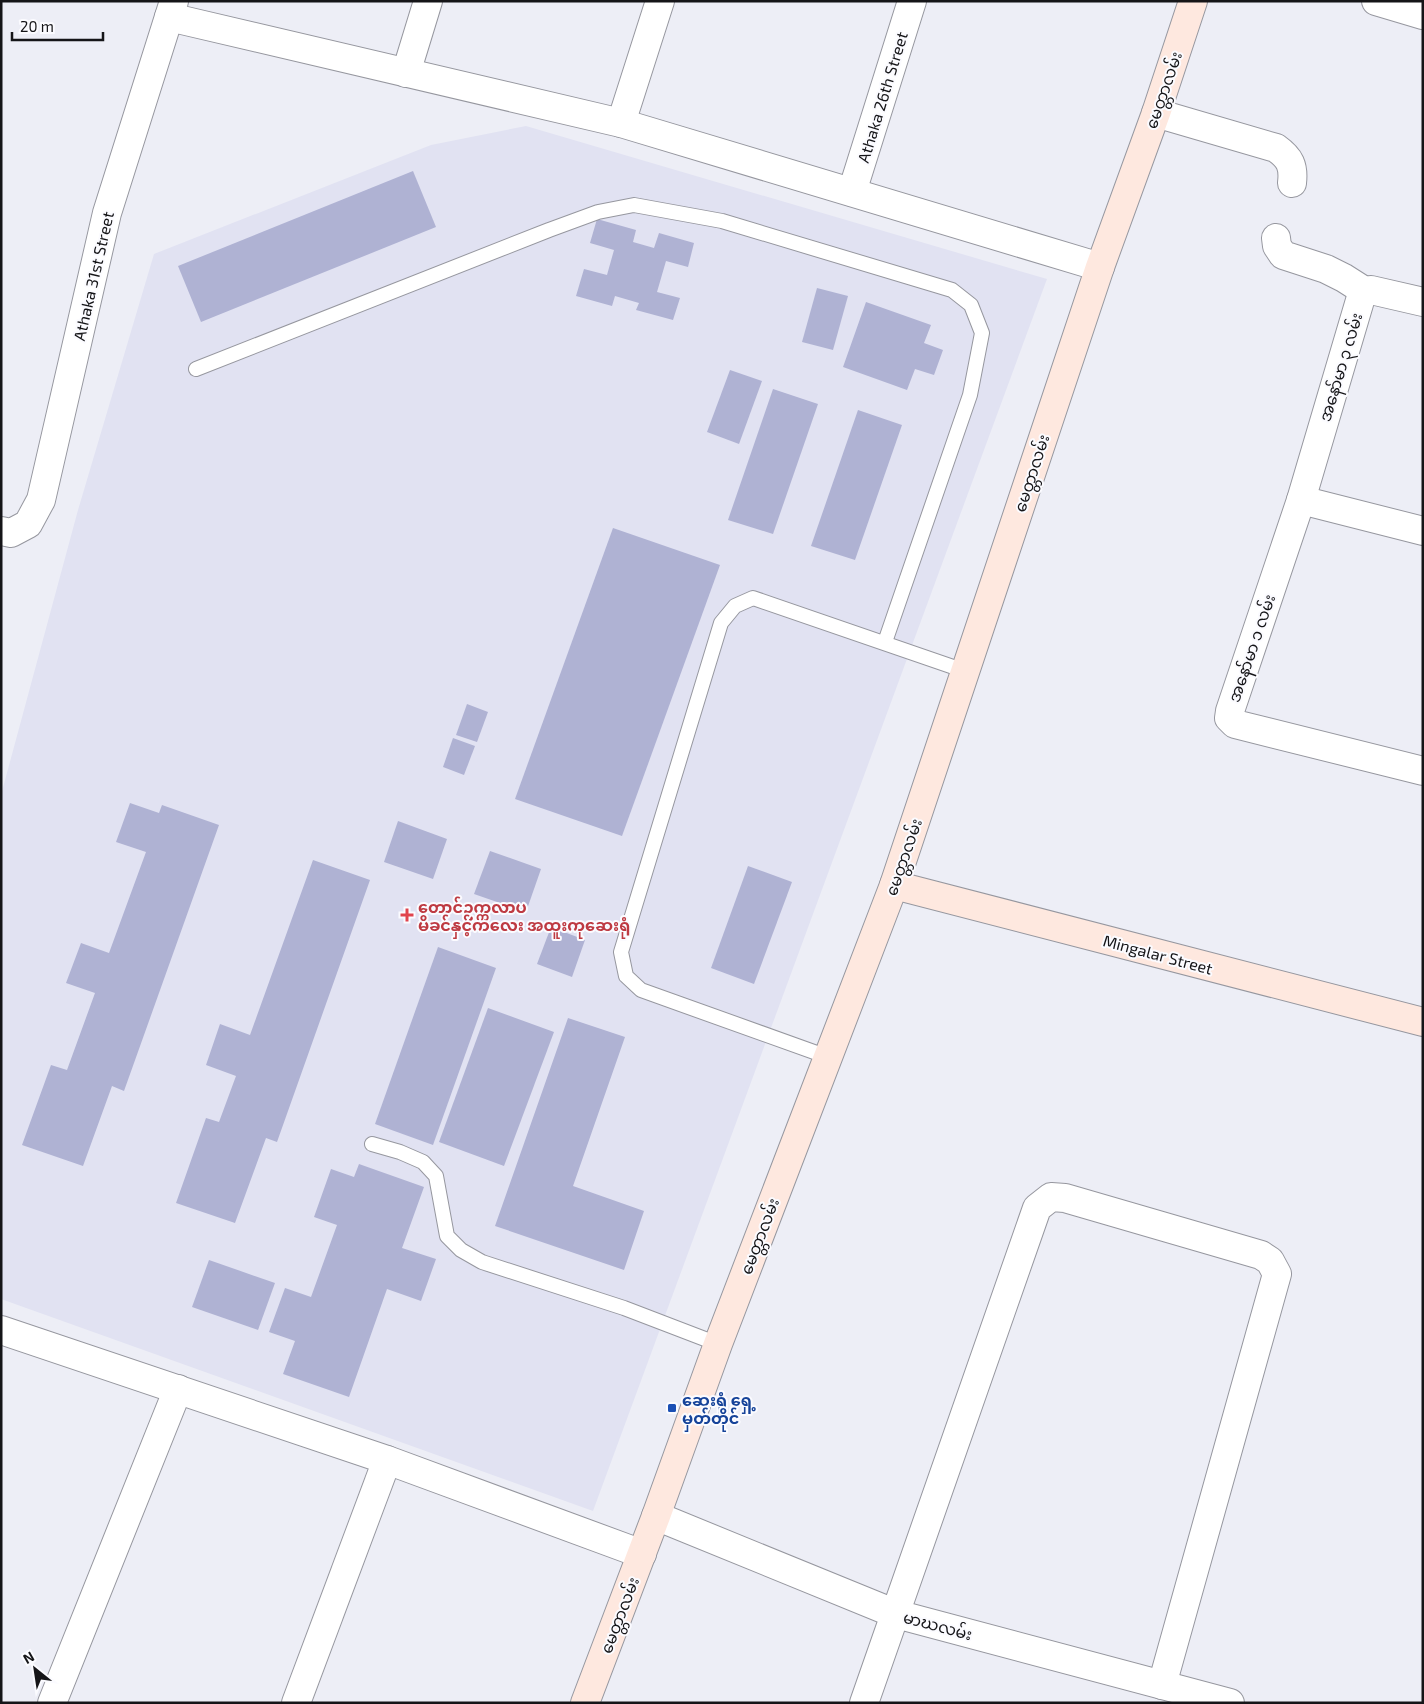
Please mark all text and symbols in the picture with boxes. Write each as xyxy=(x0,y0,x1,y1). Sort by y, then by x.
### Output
scale bar xyxy=(12,10,104,42)
text: 20 m xyxy=(20,17,54,35)
street label: Athaka 26th Street xyxy=(853,29,911,165)
street label: မေတ္တာလမ်း xyxy=(1140,49,1190,133)
street label: Athaka 31st Street xyxy=(69,210,117,342)
street label: အနော်မာ ၃ လမ်း xyxy=(1313,310,1370,425)
street label: မေတ္တာလမ်း xyxy=(1009,432,1057,516)
street label: အနော်မာ ၁ လမ်း xyxy=(1223,591,1283,706)
street label: မေတ္တာလမ်း xyxy=(880,816,930,900)
place label: တောင်ဥက္ကလာပ မိခင်နှင့်ကလေး အထူးကုဆေးရုံ xyxy=(418,896,630,939)
marker: တောင်ဥက္ကလာပ မိခင်နှင့်ကလေး အထူးကုဆေးရုံ xyxy=(400,908,414,922)
street label: Mingalar Street xyxy=(1101,930,1215,978)
street label: မေတ္တာလမ်း xyxy=(735,1195,787,1279)
place label: ဆေးရုံ ရှေ့ မှတ်တိုင် xyxy=(682,1390,756,1432)
marker: ဆေးရုံ ရှေ့ မှတ်တိုင် xyxy=(666,1402,678,1414)
street label: မေတ္တာလမ်း xyxy=(595,1574,647,1658)
street label: မာဃလမ်း xyxy=(902,1606,975,1643)
north arrow xyxy=(10,1644,60,1694)
text: N xyxy=(20,1647,37,1667)

